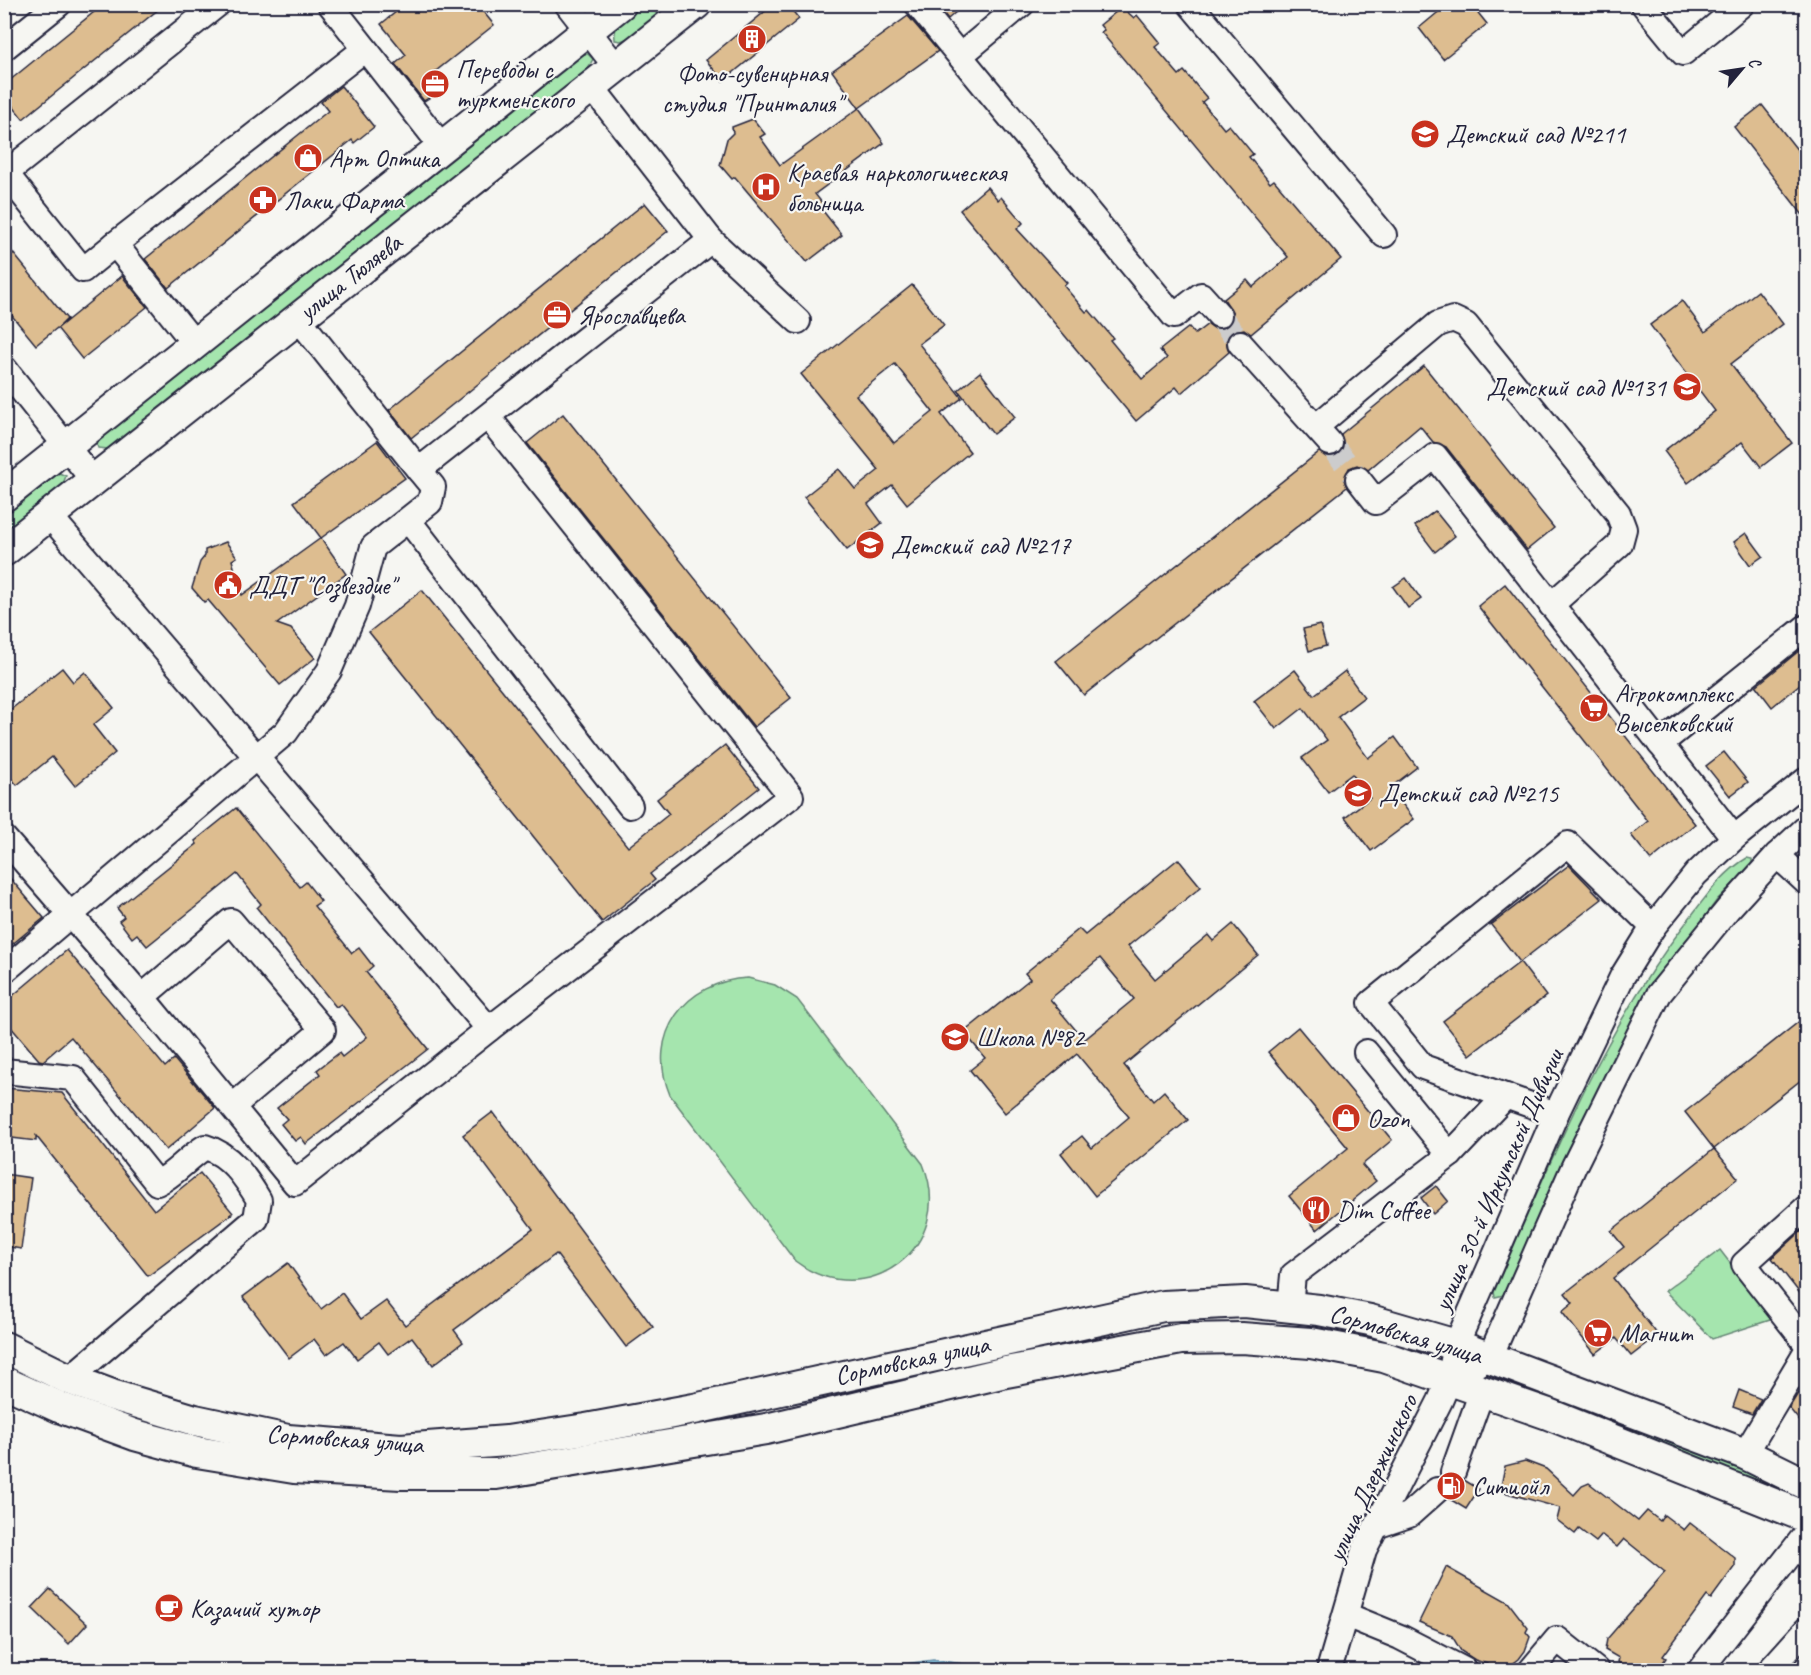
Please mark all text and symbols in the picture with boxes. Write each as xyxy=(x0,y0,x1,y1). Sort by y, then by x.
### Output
building icon: Фото-сувенирная студия "Принталия" xyxy=(736,23,768,55)
north arrow xyxy=(1712,39,1772,99)
place label: Переводы с туркменского xyxy=(456,53,576,116)
text: С xyxy=(1744,54,1766,72)
place label: Фото-сувенирная студия "Принталия" xyxy=(662,57,847,120)
office icon: Переводы с туркменского xyxy=(419,68,451,100)
school or university icon: Детский сад №211 xyxy=(1409,118,1441,150)
place label: Детский сад №211 xyxy=(1446,118,1627,151)
shop icon: Арт Оптика xyxy=(292,142,324,174)
place label: Арт Оптика xyxy=(329,142,441,175)
place label: Краевая наркологическая больница xyxy=(787,156,1008,219)
hospital icon: Краевая наркологическая больница xyxy=(750,171,782,203)
pharmacy icon: Лаки Фарма xyxy=(247,184,279,216)
place label: Лаки Фарма xyxy=(284,184,405,217)
street label: улица Тюляева xyxy=(290,225,410,329)
office icon: Ярославцева xyxy=(541,299,573,331)
place label: Ярославцева xyxy=(578,299,686,332)
place label: Детский сад №131 xyxy=(1487,371,1667,404)
school or university icon: Детский сад №131 xyxy=(1671,371,1703,403)
school or university icon: Детский сад №217 xyxy=(854,529,886,561)
place label: Детский сад №217 xyxy=(891,529,1072,562)
public building icon: ДДТ "Созвездие" xyxy=(212,569,244,601)
place label: ДДТ "Созвездие" xyxy=(249,569,400,603)
place label: Агрокомплекс Выселковский xyxy=(1615,677,1735,740)
supermarket icon: Агрокомплекс Выселковский xyxy=(1578,692,1610,724)
school or university icon: Детский сад №215 xyxy=(1342,777,1374,809)
place label: Детский сад №215 xyxy=(1379,777,1560,810)
school or university icon: Школа №82 xyxy=(939,1021,971,1053)
place label: Школа №82 xyxy=(976,1021,1087,1054)
street label: улица 30-й Иркутской Дивизии xyxy=(1424,1042,1571,1318)
shop icon: Ozon xyxy=(1330,1102,1362,1134)
place label: Ozon xyxy=(1367,1102,1410,1135)
restaurant icon: Dim Coffee xyxy=(1300,1194,1332,1226)
place label: Dim Coffee xyxy=(1337,1194,1432,1227)
street label: Сормовская улица xyxy=(1326,1297,1488,1372)
supermarket icon: Магнит xyxy=(1582,1317,1614,1349)
place label: Магнит xyxy=(1619,1317,1694,1350)
street label: Сормовская улица xyxy=(832,1327,994,1392)
street label: улица Дзержинского xyxy=(1318,1388,1426,1568)
street label: Сормовская улица xyxy=(266,1417,426,1461)
fuel station icon: Ситиойл xyxy=(1435,1470,1467,1502)
place label: Ситиойл xyxy=(1472,1470,1550,1503)
cafe icon: Казачий хутор xyxy=(153,1592,185,1624)
place label: Казачий хутор xyxy=(190,1592,321,1626)

